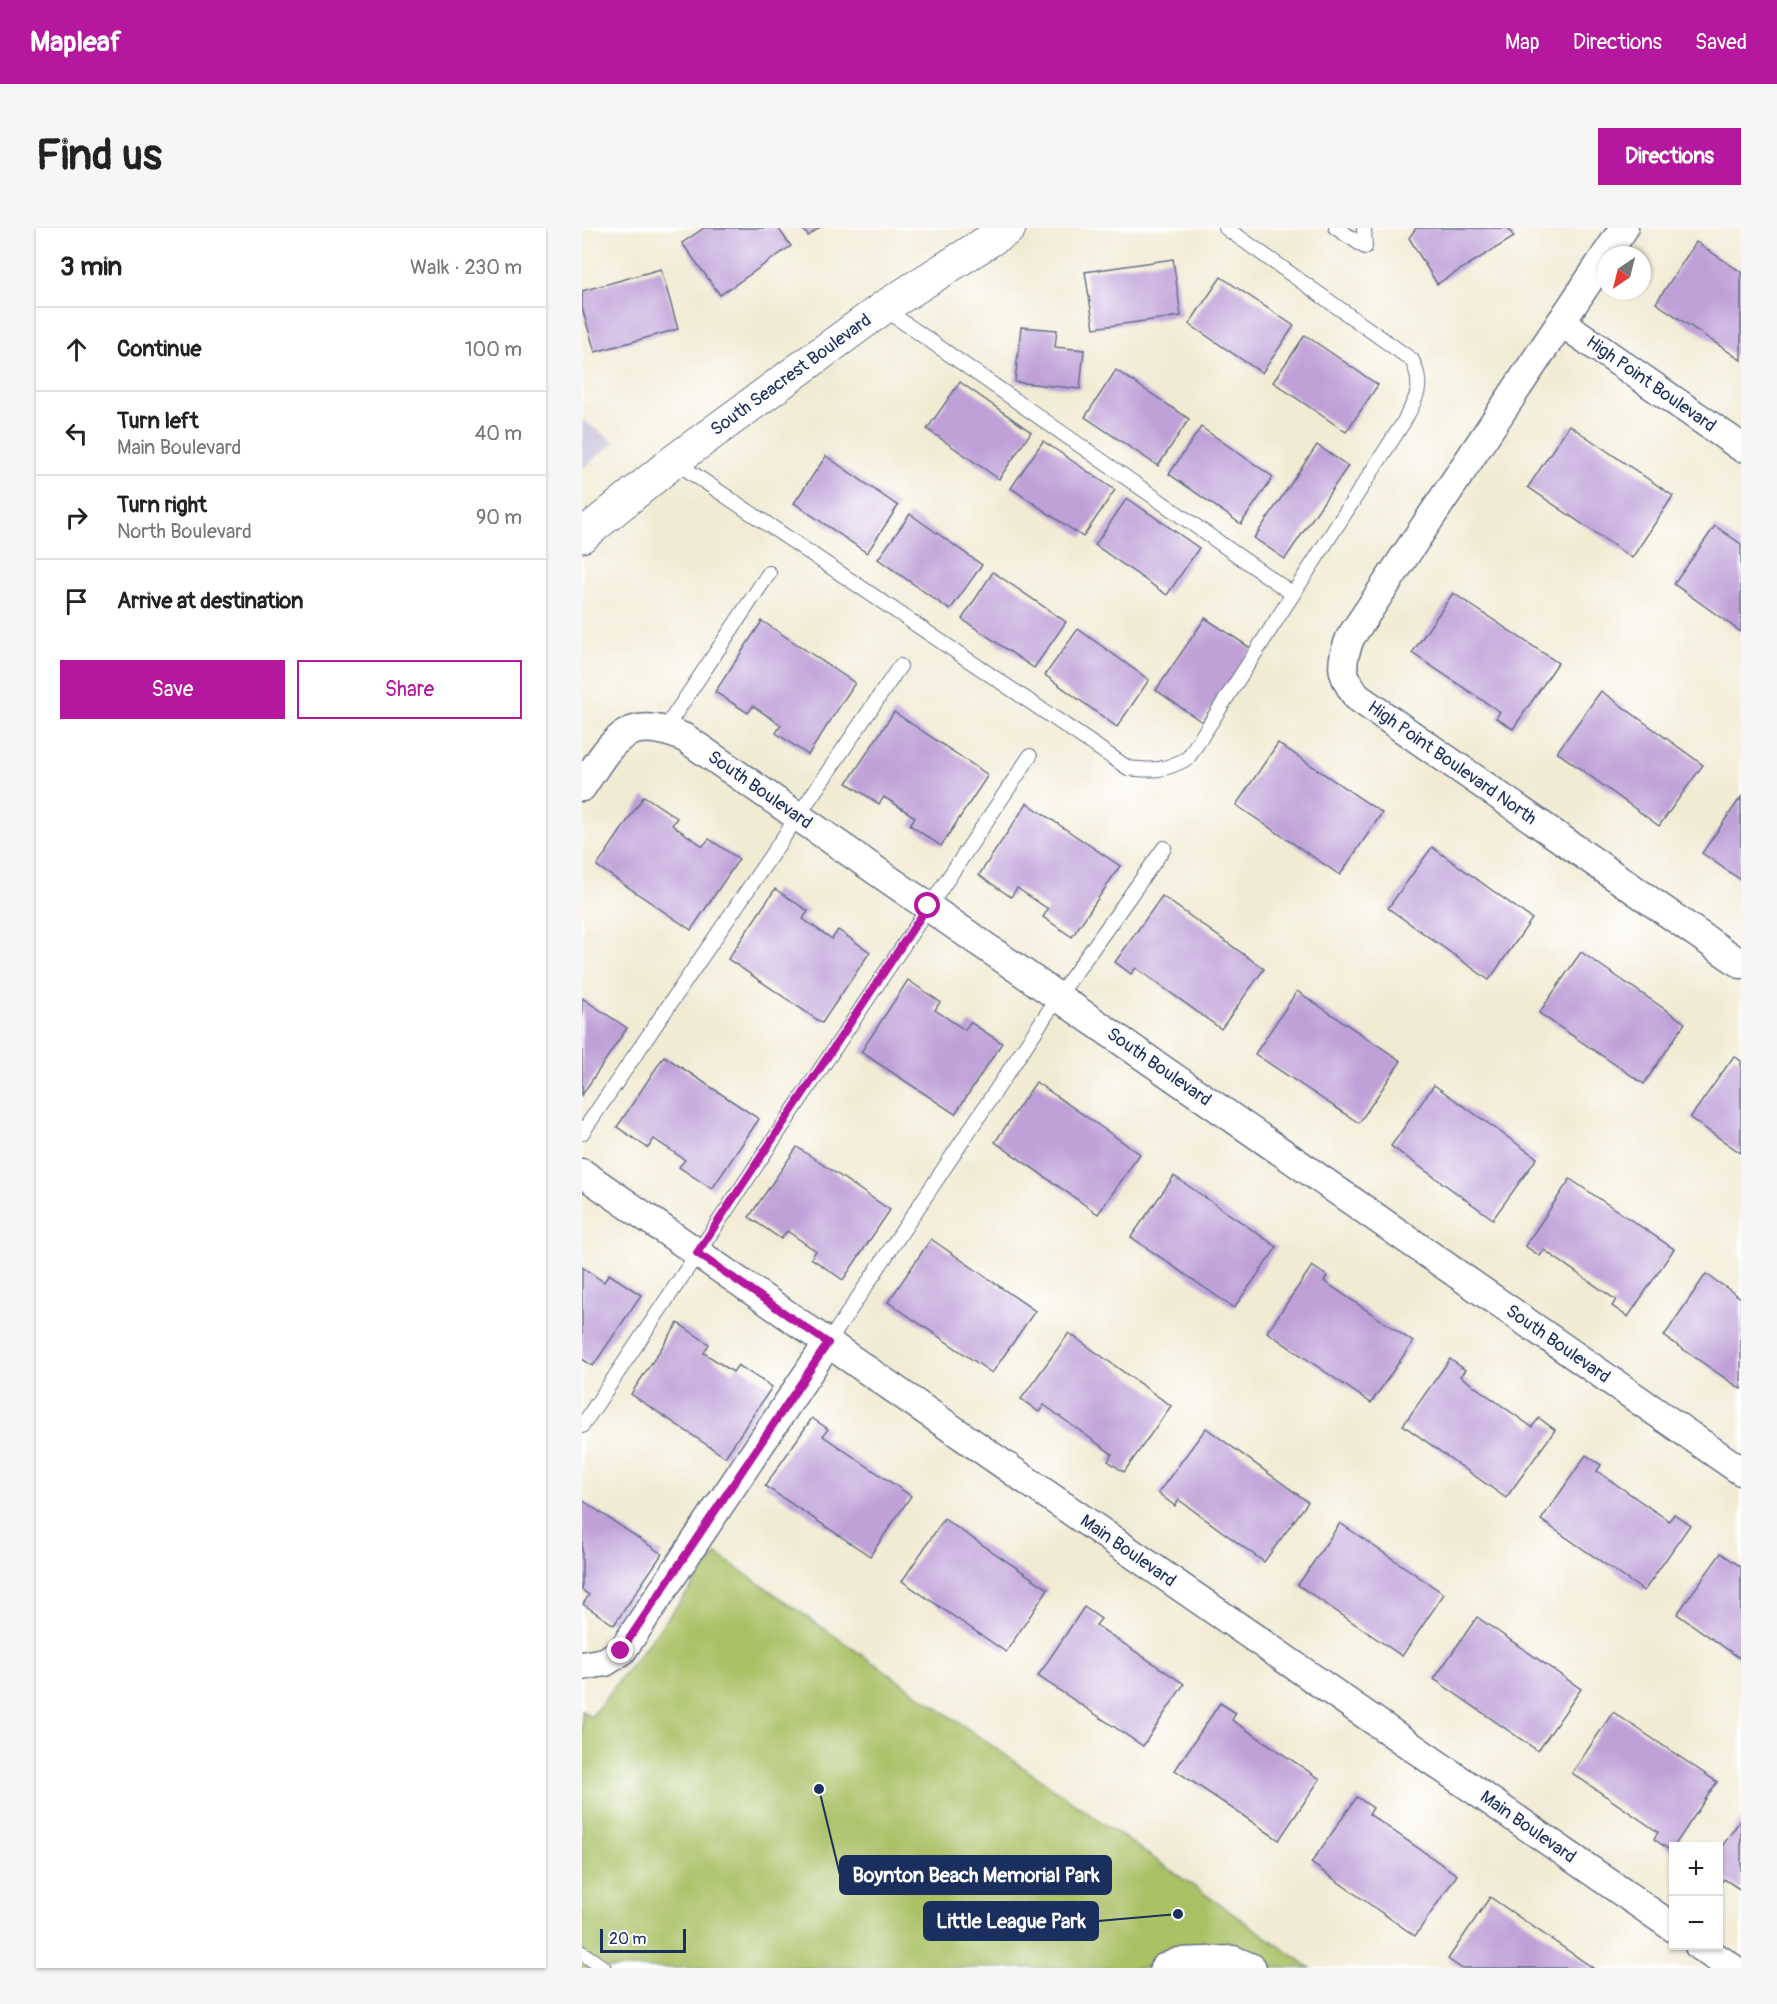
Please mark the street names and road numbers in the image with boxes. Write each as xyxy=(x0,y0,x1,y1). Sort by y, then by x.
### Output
street label: South Seacrest Boulevard xyxy=(706,309,876,441)
street label: High Point Boulevard xyxy=(1582,331,1720,437)
street label: High Point Boulevard North xyxy=(1363,696,1541,830)
street label: South Boulevard xyxy=(703,746,817,834)
street label: South Boulevard xyxy=(1102,1023,1216,1111)
street label: South Boulevard xyxy=(1501,1300,1615,1388)
street label: Main Boulevard xyxy=(1076,1509,1180,1593)
street label: Main Boulevard xyxy=(1476,1785,1580,1869)

